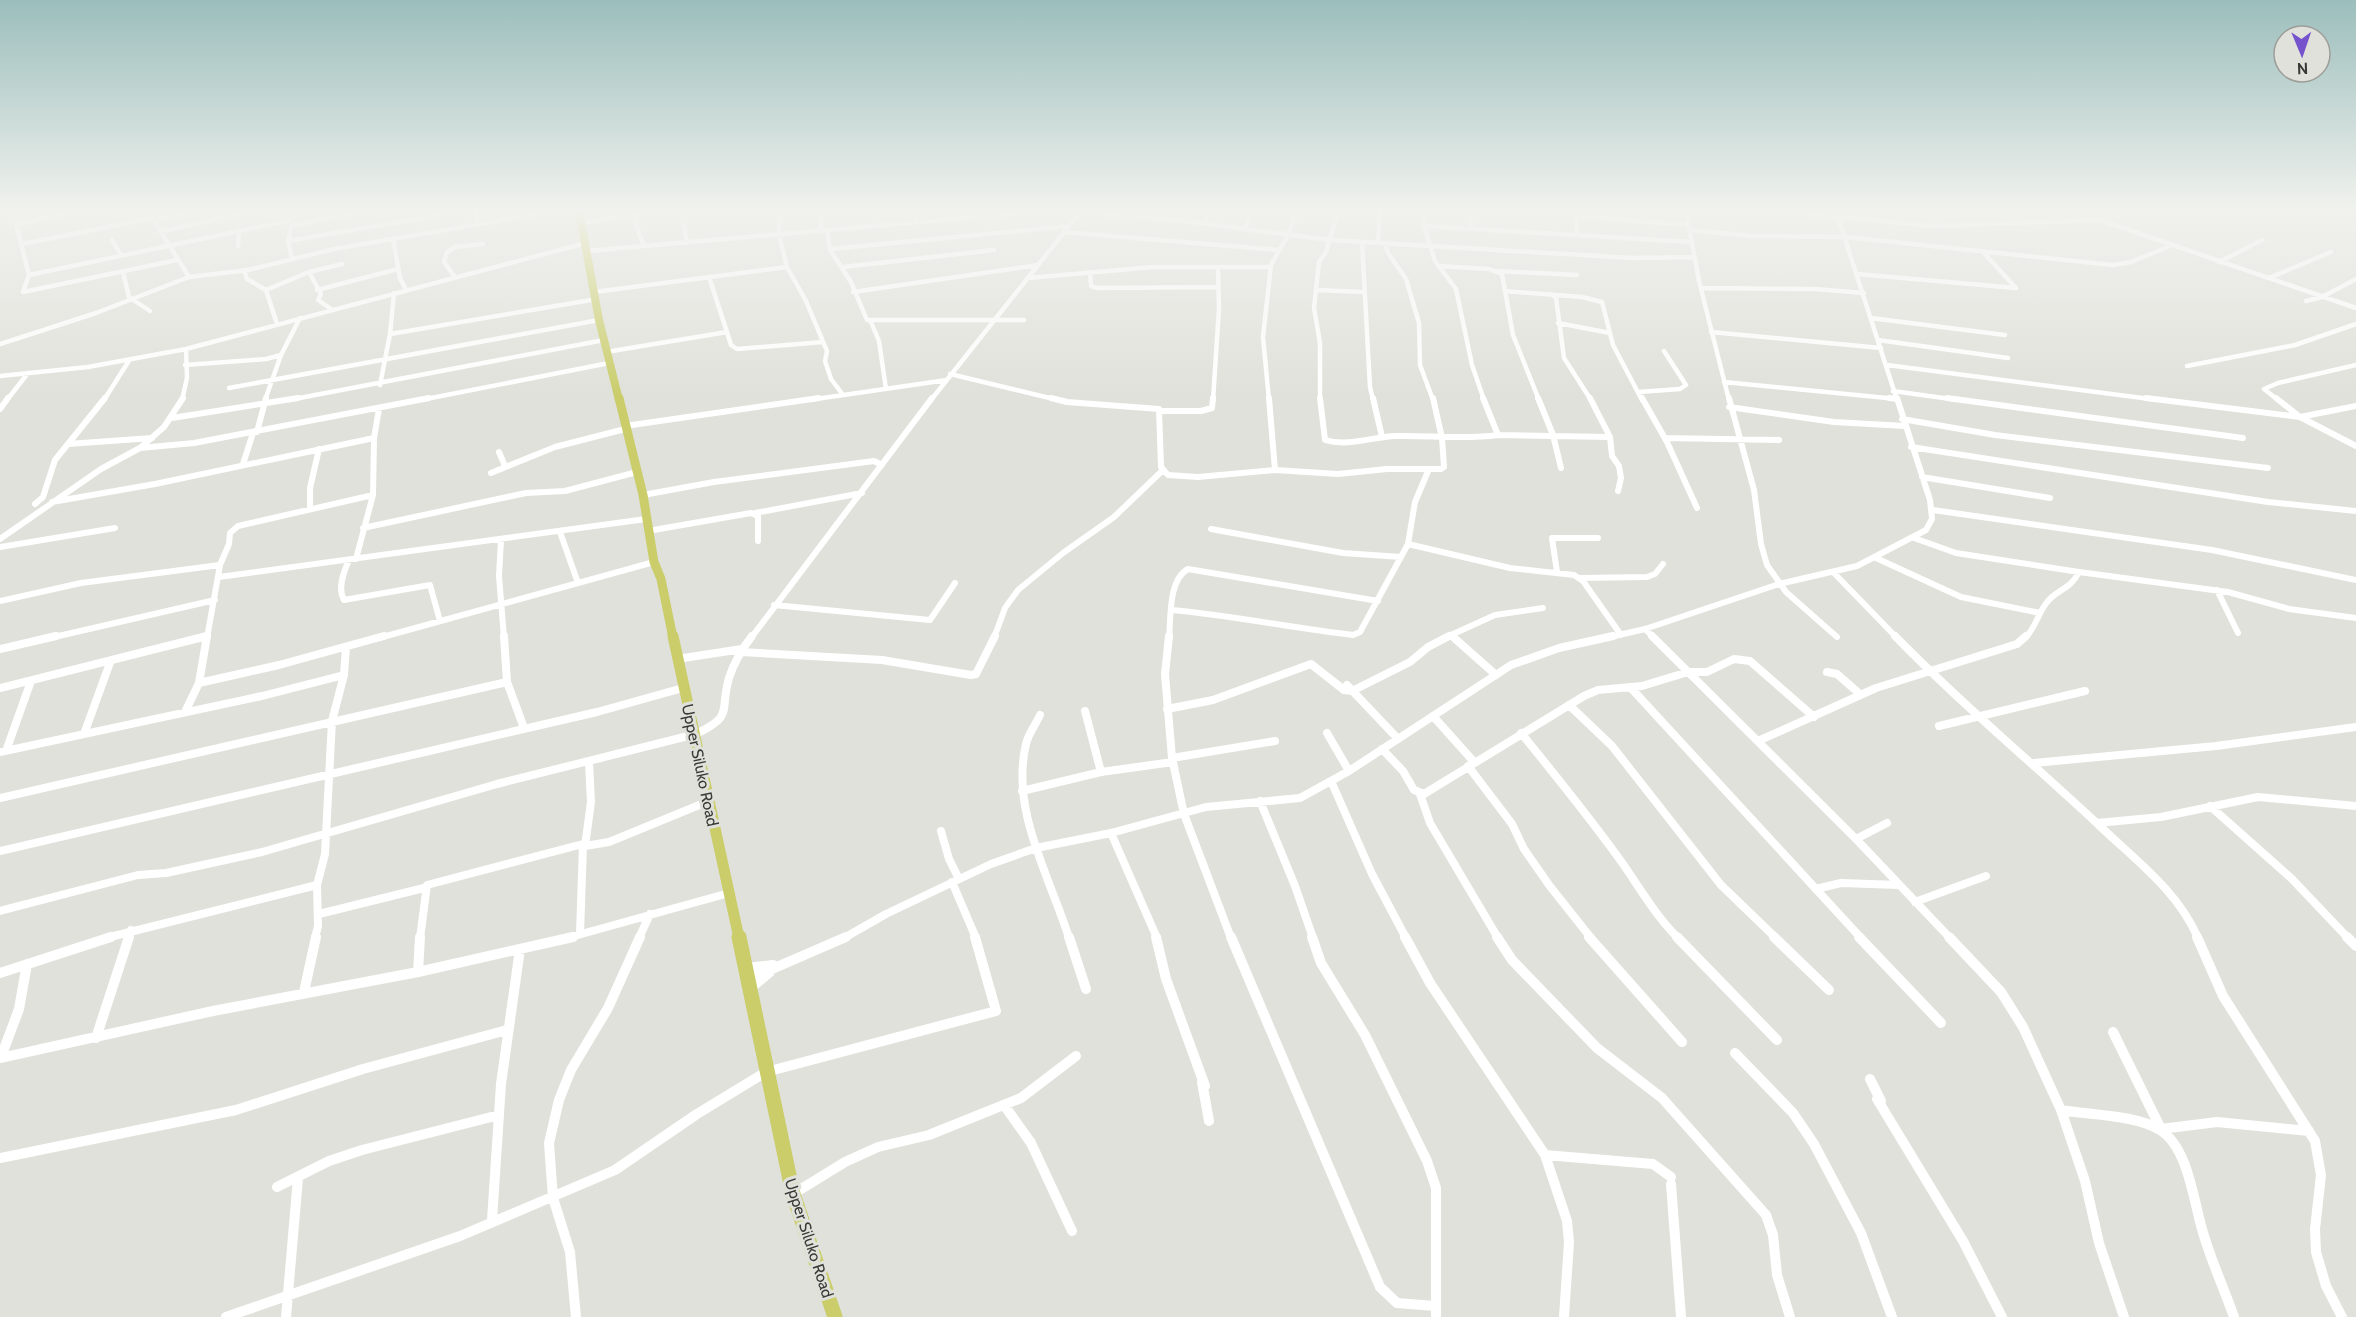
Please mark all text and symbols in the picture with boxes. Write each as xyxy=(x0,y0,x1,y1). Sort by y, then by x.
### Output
north arrow xyxy=(2272,24,2332,84)
text: N xyxy=(2297,59,2308,78)
street label: Upper Siluko Road xyxy=(678,702,722,828)
street label: Upper Siluko Road xyxy=(781,1176,837,1300)

